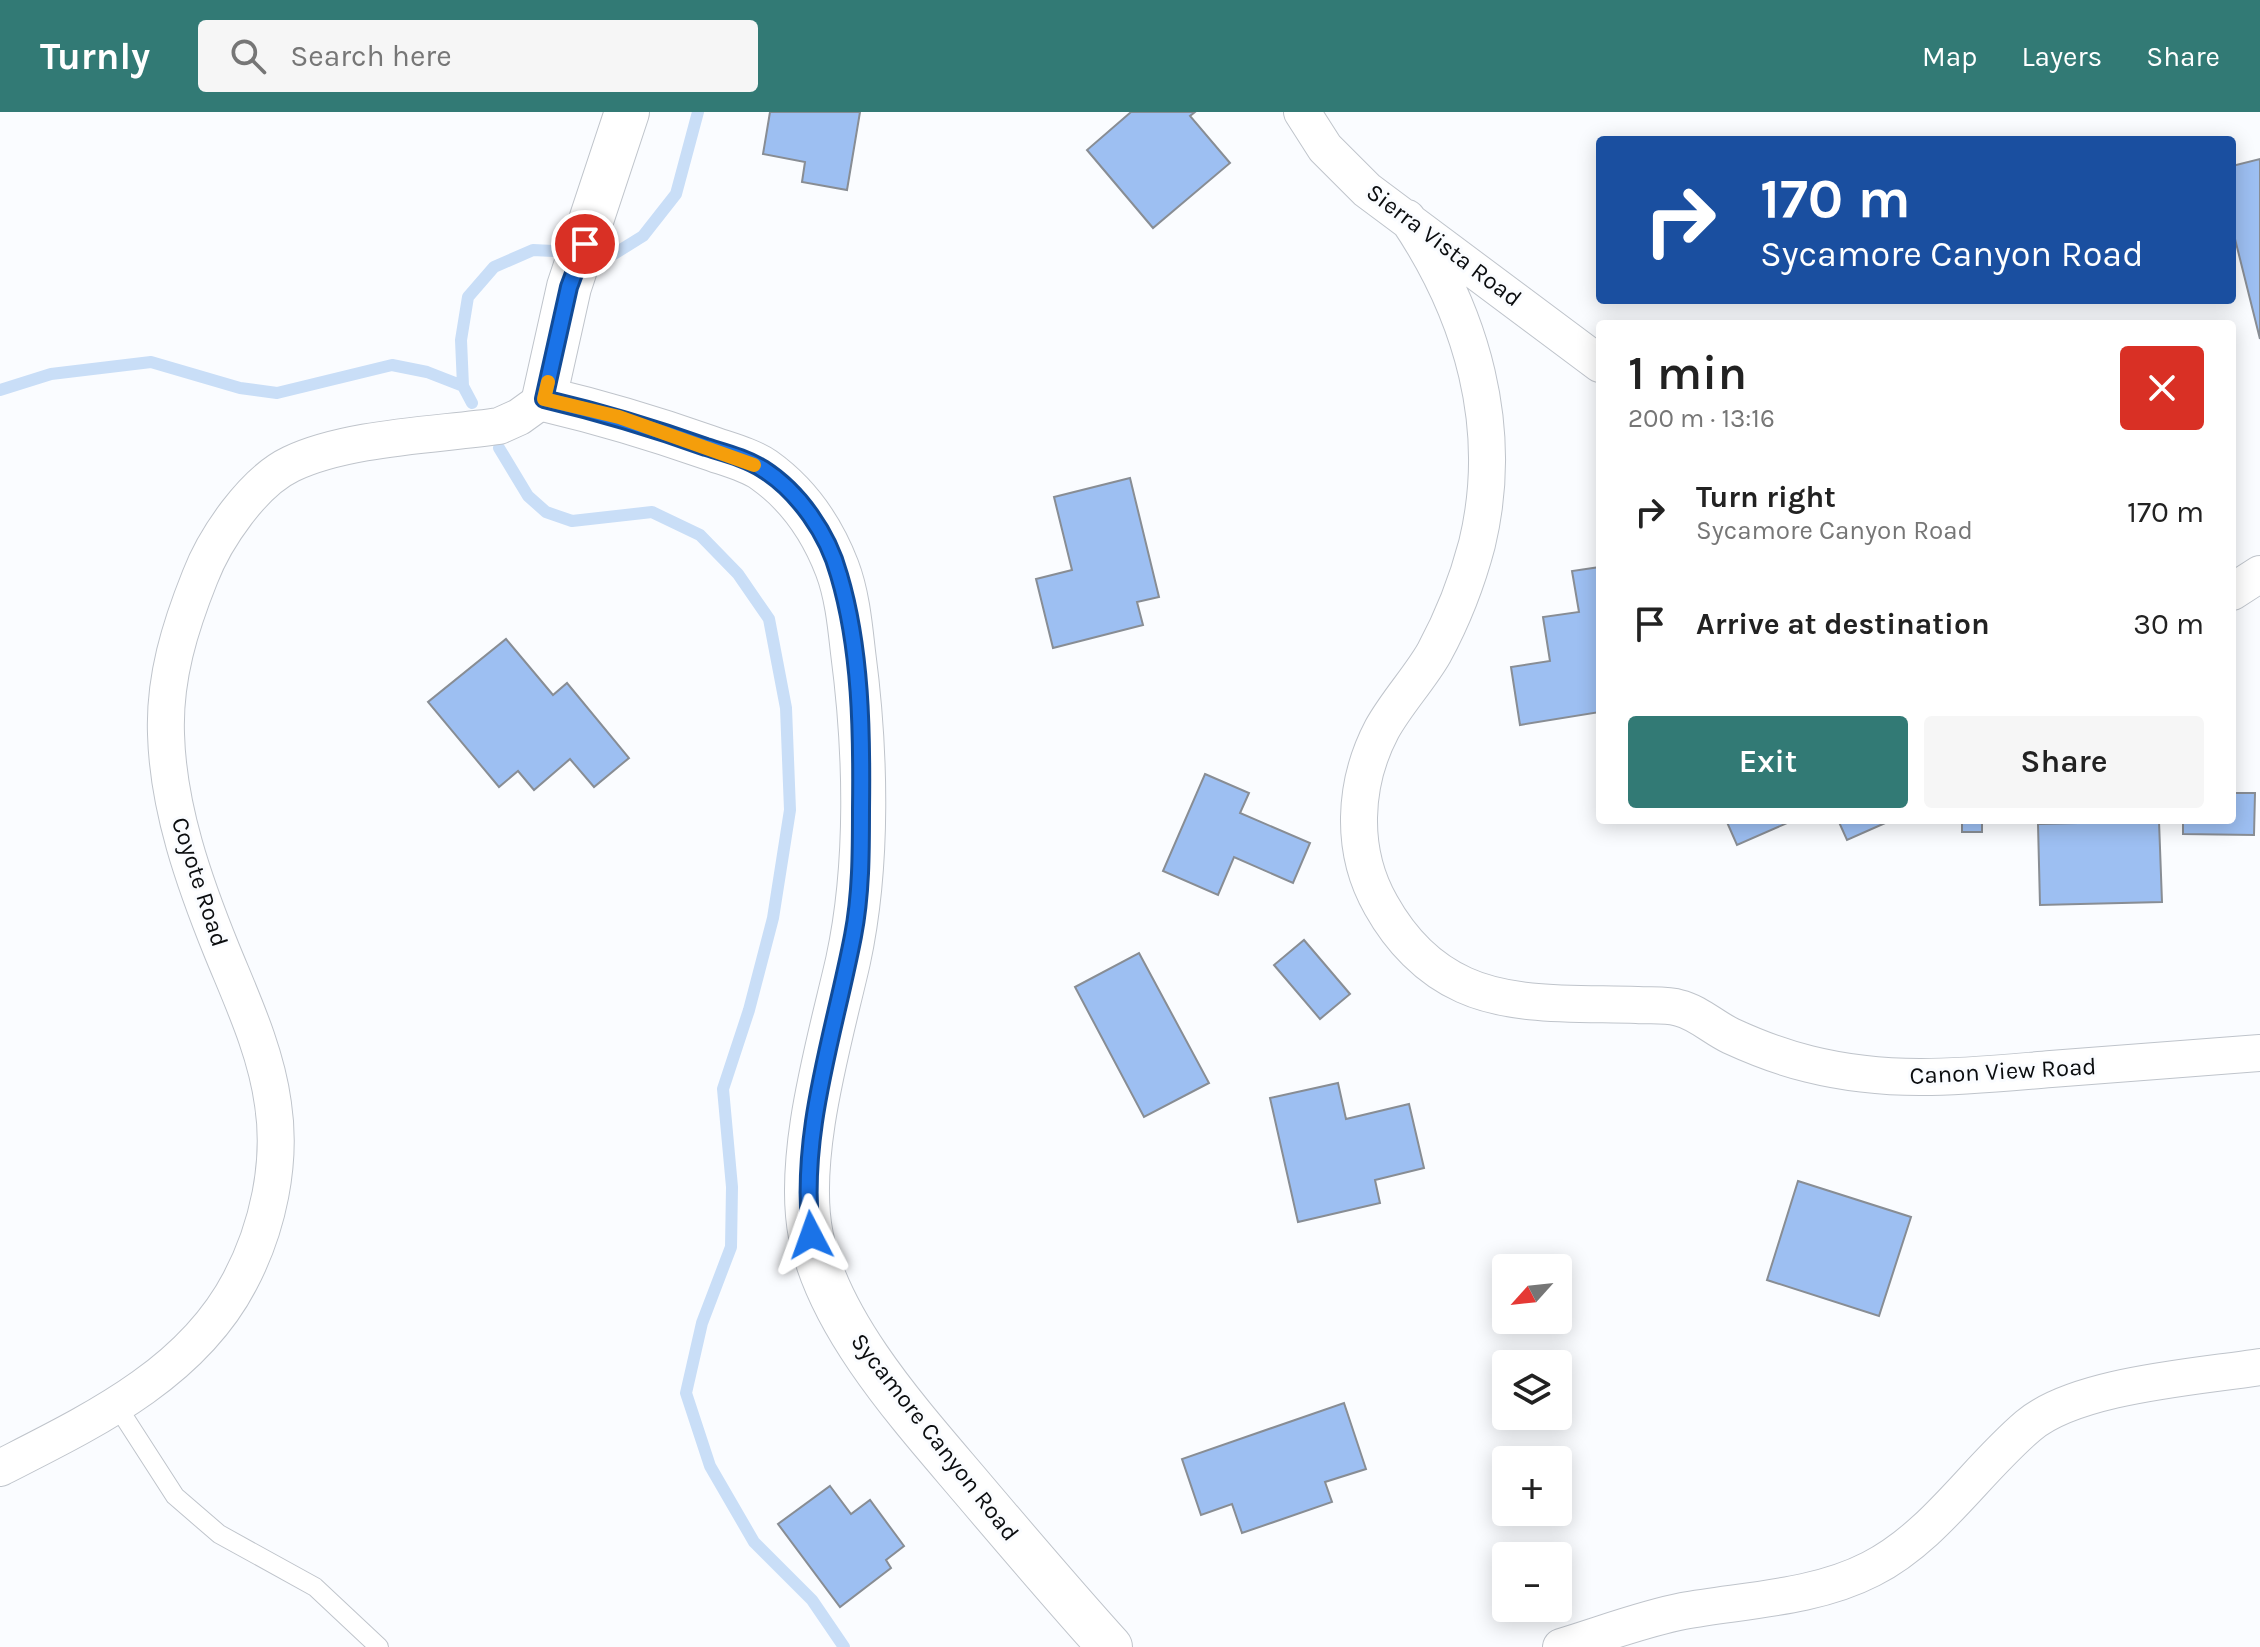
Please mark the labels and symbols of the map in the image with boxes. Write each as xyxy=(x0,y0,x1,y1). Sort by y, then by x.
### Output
street label: Sierra Vista Road xyxy=(1361,178,1527,312)
pin xyxy=(551,210,619,278)
street label: Coyote Road xyxy=(166,814,234,950)
street label: Canon View Road xyxy=(1909,1052,2097,1090)
position arrow xyxy=(769,1193,853,1277)
north arrow xyxy=(1492,1254,1572,1334)
street label: Sycamore Canyon Road xyxy=(845,1328,1025,1546)

